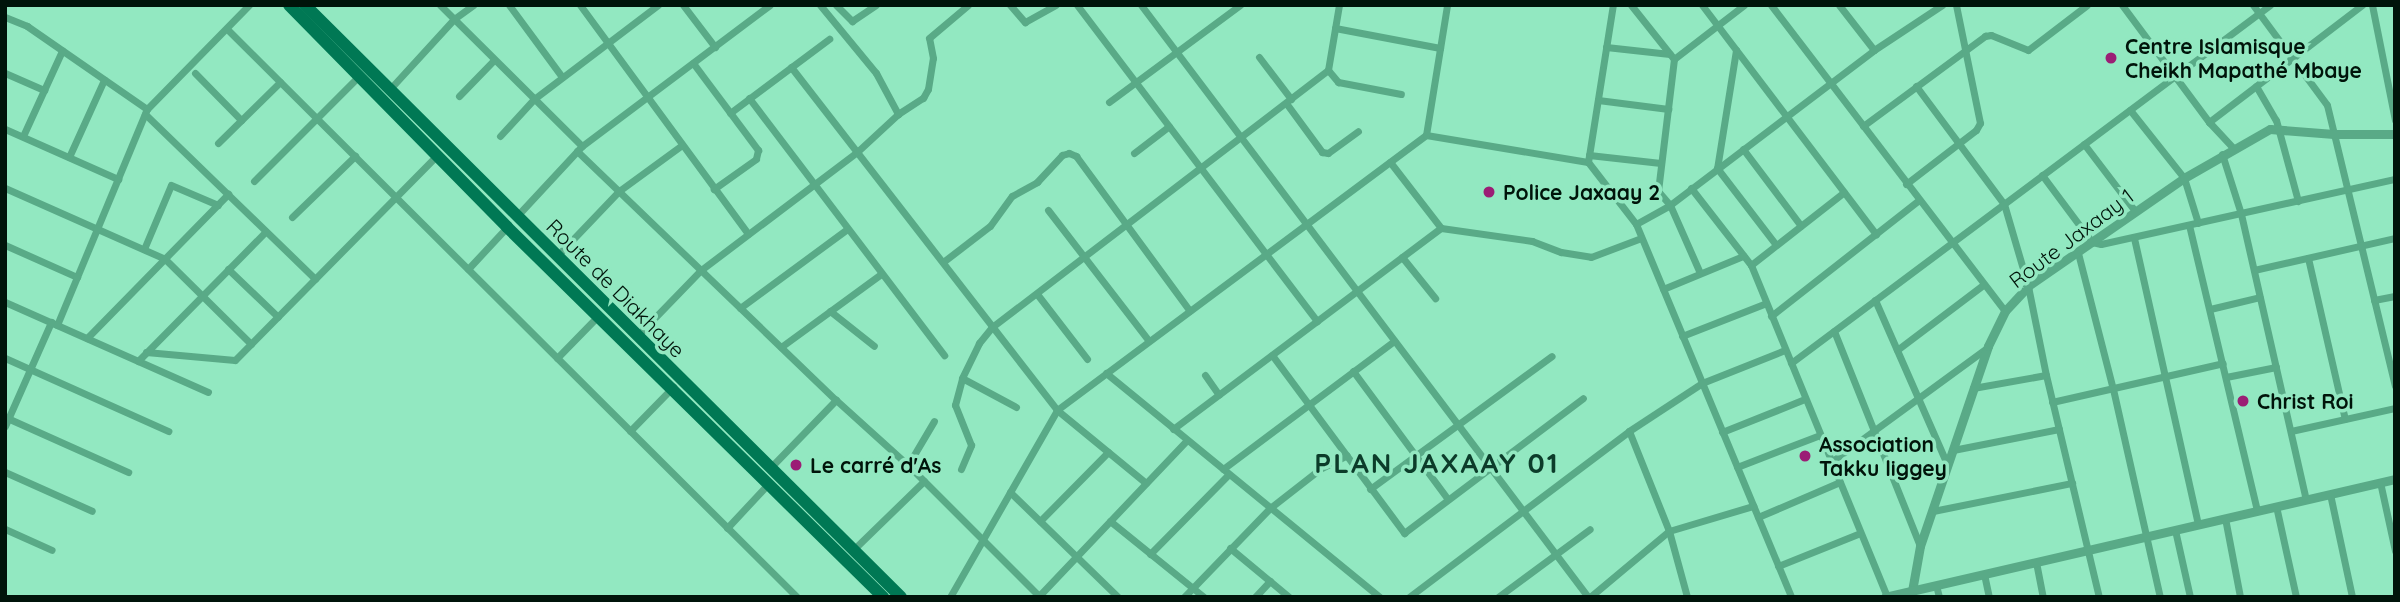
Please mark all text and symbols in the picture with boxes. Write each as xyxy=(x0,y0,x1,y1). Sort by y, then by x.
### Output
place label: Centre Islamisque Cheikh Mapathé Mbaye xyxy=(2125,33,2362,83)
marker: Centre Islamisque Cheikh Mapathé Mbaye xyxy=(2103,50,2119,66)
place label: Police Jaxaay 2 xyxy=(1503,179,1660,205)
street label: Route Jaxaay 1 xyxy=(2004,183,2138,293)
marker: Police Jaxaay 2 xyxy=(1481,184,1497,200)
street label: Route de Diakhaye xyxy=(542,214,690,362)
place label: Christ Roi xyxy=(2257,388,2354,414)
marker: Christ Roi xyxy=(2235,393,2251,409)
place label: Association Takku liggey xyxy=(1819,431,1947,481)
district label: PLAN JAXAAY 01 xyxy=(1316,446,1558,480)
marker: Association Takku liggey xyxy=(1797,448,1813,464)
place label: Le carré d'As xyxy=(810,452,941,478)
marker: Le carré d'As xyxy=(788,457,804,473)

